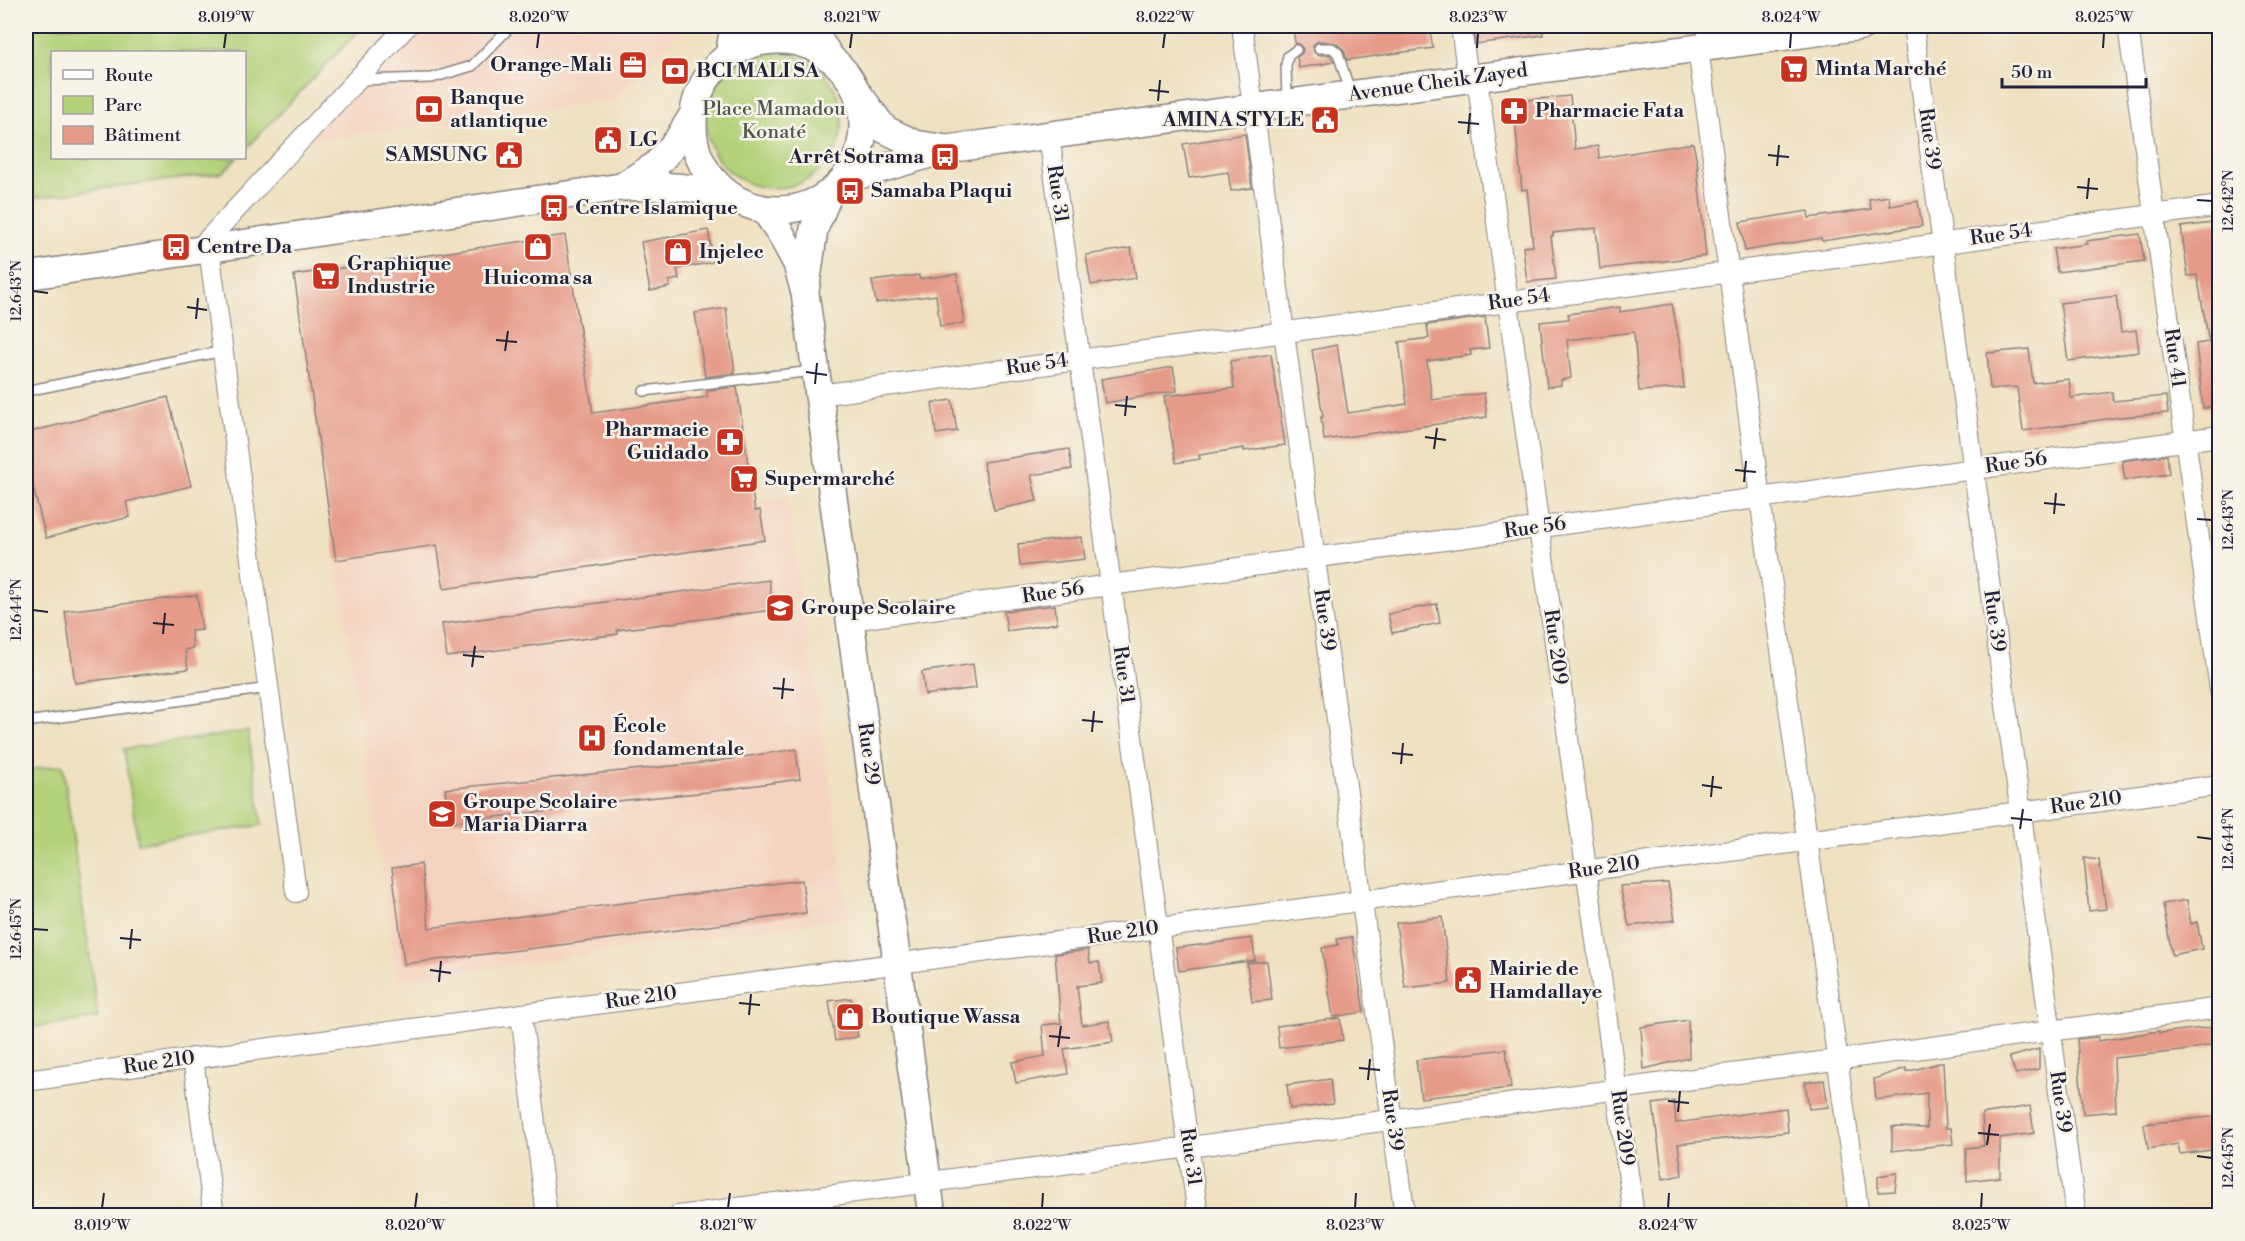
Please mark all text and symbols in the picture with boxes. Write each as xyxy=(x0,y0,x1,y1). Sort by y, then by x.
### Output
text: 8.019°W xyxy=(198,8,254,27)
text: 8.020°W xyxy=(509,8,569,27)
text: 8.021°W xyxy=(824,8,881,27)
text: 8.022°W xyxy=(1136,8,1195,27)
text: 8.023°W xyxy=(1449,8,1507,27)
text: 8.024°W xyxy=(1762,8,1821,27)
text: 8.025°W xyxy=(2075,8,2133,27)
office icon: Orange-Mali xyxy=(617,49,649,81)
legend xyxy=(51,51,246,159)
scale bar xyxy=(2002,51,2146,89)
place label: Orange-Mali xyxy=(490,53,613,78)
supermarket icon: Minta Marché xyxy=(1778,53,1810,85)
bank icon: BCI MALI SA xyxy=(659,55,691,87)
place label: Minta Marché xyxy=(1815,57,1947,82)
street label: Avenue Cheik Zayed xyxy=(1346,58,1530,108)
place label: BCI MALI SA xyxy=(696,59,820,84)
text: 50 m xyxy=(2011,61,2053,84)
text: Route xyxy=(105,64,153,87)
place label: Banque atlantique xyxy=(450,86,548,134)
bank icon: Banque atlantique xyxy=(413,93,445,125)
text: Parc xyxy=(105,94,142,117)
pharmacy icon: Pharmacie Fata xyxy=(1498,95,1530,127)
park label: Place Mamadou Konaté xyxy=(702,97,846,145)
place label: Pharmacie Fata xyxy=(1535,99,1684,124)
public building icon: AMINA STYLE xyxy=(1309,104,1341,136)
street label: Rue 39 xyxy=(1912,106,1946,172)
place label: AMINA STYLE xyxy=(1161,108,1304,133)
text: Bâtiment xyxy=(104,124,182,147)
public building icon: LG xyxy=(592,124,624,156)
place label: LG xyxy=(629,128,659,153)
public building icon: SAMSUNG xyxy=(493,139,525,171)
bus stop icon: Arrêt Sotrama xyxy=(929,141,961,173)
place label: SAMSUNG xyxy=(386,143,488,168)
place label: Arrêt Sotrama xyxy=(787,145,924,170)
street label: Rue 31 xyxy=(1041,163,1074,225)
text: 12.642°N xyxy=(2219,170,2238,232)
bus stop icon: Samaba Plaqui xyxy=(834,175,866,207)
place label: Samaba Plaqui xyxy=(871,179,1013,204)
bus stop icon: Centre Islamique xyxy=(538,192,570,224)
place label: Centre Islamique xyxy=(575,196,738,221)
street label: Rue 54 xyxy=(1968,218,2034,252)
bus stop icon: Centre Da xyxy=(160,231,192,263)
shop icon: Huicoma sa xyxy=(522,231,554,263)
place label: Centre Da xyxy=(197,235,292,260)
shop icon: Injelec xyxy=(662,236,694,268)
place label: Injelec xyxy=(699,240,764,265)
place label: Graphique Industrie xyxy=(347,252,451,300)
text: 12.643°N xyxy=(7,260,26,322)
supermarket icon: Graphique Industrie xyxy=(310,260,342,292)
place label: Huicoma sa xyxy=(484,266,593,291)
street label: Rue 54 xyxy=(1486,283,1552,317)
street label: Rue 41 xyxy=(2157,327,2191,390)
street label: Rue 54 xyxy=(1004,348,1070,382)
place label: Pharmacie Guidado xyxy=(605,418,709,466)
pharmacy icon: Pharmacie Guidado xyxy=(714,426,746,458)
street label: Rue 56 xyxy=(1983,446,2049,480)
supermarket icon: Supermarché xyxy=(728,463,760,495)
place label: Supermarché xyxy=(765,467,895,492)
text: 12.643°N xyxy=(2219,489,2238,551)
street label: Rue 56 xyxy=(1502,511,1568,545)
street label: Rue 56 xyxy=(1020,576,1086,610)
text: 12.644°N xyxy=(7,579,26,641)
street label: Rue 39 xyxy=(1307,587,1341,653)
street label: Rue 39 xyxy=(1977,588,2011,654)
school or university icon: Groupe Scolaire xyxy=(764,592,796,624)
place label: Groupe Scolaire xyxy=(801,596,956,621)
street label: Rue 209 xyxy=(1537,608,1573,686)
street label: Rue 31 xyxy=(1107,644,1140,706)
place label: École fondamentale xyxy=(613,713,745,762)
street label: Rue 29 xyxy=(851,721,885,787)
hospital icon: École fondamentale xyxy=(576,722,608,754)
street label: Rue 210 xyxy=(2048,786,2124,820)
place label: Groupe Scolaire Maria Diarra xyxy=(463,790,618,838)
school or university icon: Groupe Scolaire Maria Diarra xyxy=(426,798,458,830)
text: 12.644°N xyxy=(2219,808,2238,870)
street label: Rue 210 xyxy=(1566,851,1642,885)
text: 12.645°N xyxy=(7,898,26,960)
street label: Rue 210 xyxy=(1085,916,1161,950)
place label: Mairie de Hamdallaye xyxy=(1489,957,1603,1005)
public building icon: Mairie de Hamdallaye xyxy=(1452,964,1484,996)
street label: Rue 210 xyxy=(603,981,679,1015)
shop icon: Boutique Wassa xyxy=(834,1001,866,1033)
place label: Boutique Wassa xyxy=(871,1005,1021,1030)
street label: Rue 210 xyxy=(121,1046,197,1080)
street label: Rue 39 xyxy=(2043,1069,2077,1135)
street label: Rue 39 xyxy=(1375,1087,1409,1153)
street label: Rue 209 xyxy=(1604,1089,1640,1167)
street label: Rue 31 xyxy=(1174,1126,1207,1188)
text: 12.645°N xyxy=(2219,1127,2238,1189)
text: 8.019°W xyxy=(74,1216,130,1235)
text: 8.020°W xyxy=(385,1216,445,1235)
text: 8.021°W xyxy=(700,1216,757,1235)
text: 8.022°W xyxy=(1013,1216,1072,1235)
text: 8.023°W xyxy=(1326,1216,1384,1235)
text: 8.024°W xyxy=(1639,1216,1698,1235)
text: 8.025°W xyxy=(1952,1216,2010,1235)

